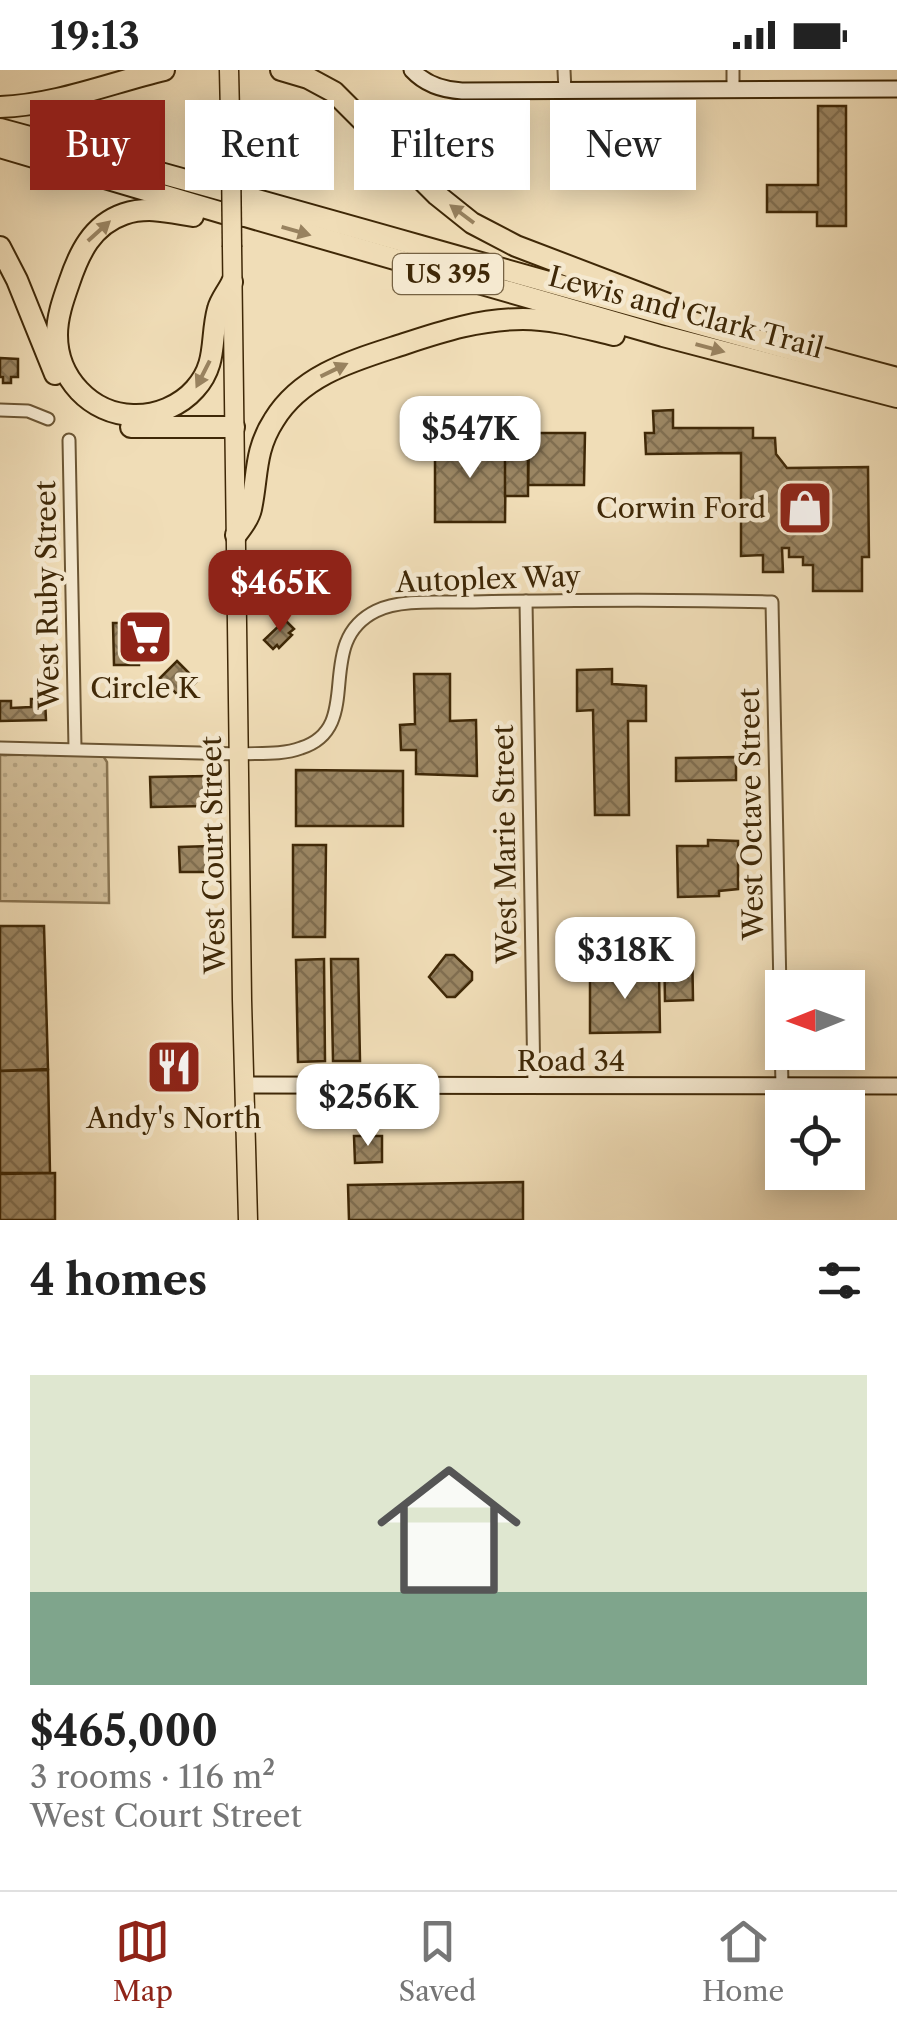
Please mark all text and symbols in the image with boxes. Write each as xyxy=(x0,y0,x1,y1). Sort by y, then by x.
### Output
text: 19:13 xyxy=(50,12,140,59)
chip: Buy xyxy=(30,100,165,190)
chip: Rent xyxy=(185,100,334,190)
chip: Filters xyxy=(354,100,530,190)
chip: New xyxy=(550,100,696,190)
one-way arrow xyxy=(449,205,475,225)
one-way arrow xyxy=(86,221,111,243)
one-way arrow xyxy=(281,224,312,239)
road number: US 395 xyxy=(393,254,503,294)
street label: Lewis and Clark Trail xyxy=(545,259,827,365)
one-way arrow xyxy=(695,340,726,356)
one-way arrow xyxy=(195,359,212,388)
one-way arrow xyxy=(319,362,348,379)
pin: $547K xyxy=(400,396,540,481)
text: $547K xyxy=(422,409,518,448)
shop icon: Corwin Ford xyxy=(775,478,835,538)
street label: West Ruby Street xyxy=(28,480,66,711)
place label: Corwin Ford xyxy=(596,491,766,525)
pin: $465K xyxy=(210,550,350,635)
street label: Autoplex Way xyxy=(394,559,581,599)
text: $465K xyxy=(230,563,330,602)
supermarket icon: Circle K xyxy=(115,607,175,667)
place label: Circle K xyxy=(90,671,201,705)
street label: West Octave Street xyxy=(732,688,770,941)
street label: West Marie Street xyxy=(486,724,524,965)
street label: West Court Street xyxy=(194,736,232,975)
pin: $318K xyxy=(555,917,695,1002)
text: $318K xyxy=(577,930,673,969)
north arrow xyxy=(765,970,865,1070)
map controls xyxy=(765,970,865,1190)
restaurant icon: Andy's North xyxy=(144,1037,204,1097)
street label: Road 34 xyxy=(517,1044,625,1078)
pin: $256K xyxy=(298,1064,438,1149)
text: $256K xyxy=(318,1077,418,1116)
button: locate xyxy=(765,1090,865,1190)
place label: Andy's North xyxy=(86,1101,261,1135)
icon: filters xyxy=(812,1253,867,1308)
text: 4 homes xyxy=(30,1254,207,1306)
icon: home xyxy=(359,1440,539,1620)
text: $465,000 xyxy=(30,1705,218,1757)
text: 3 rooms · 116 m² xyxy=(30,1757,275,1796)
text: West Court Street xyxy=(30,1796,302,1835)
tab: Map xyxy=(113,1914,173,2008)
tab: Saved xyxy=(399,1914,476,2008)
tab: Home xyxy=(702,1914,784,2008)

